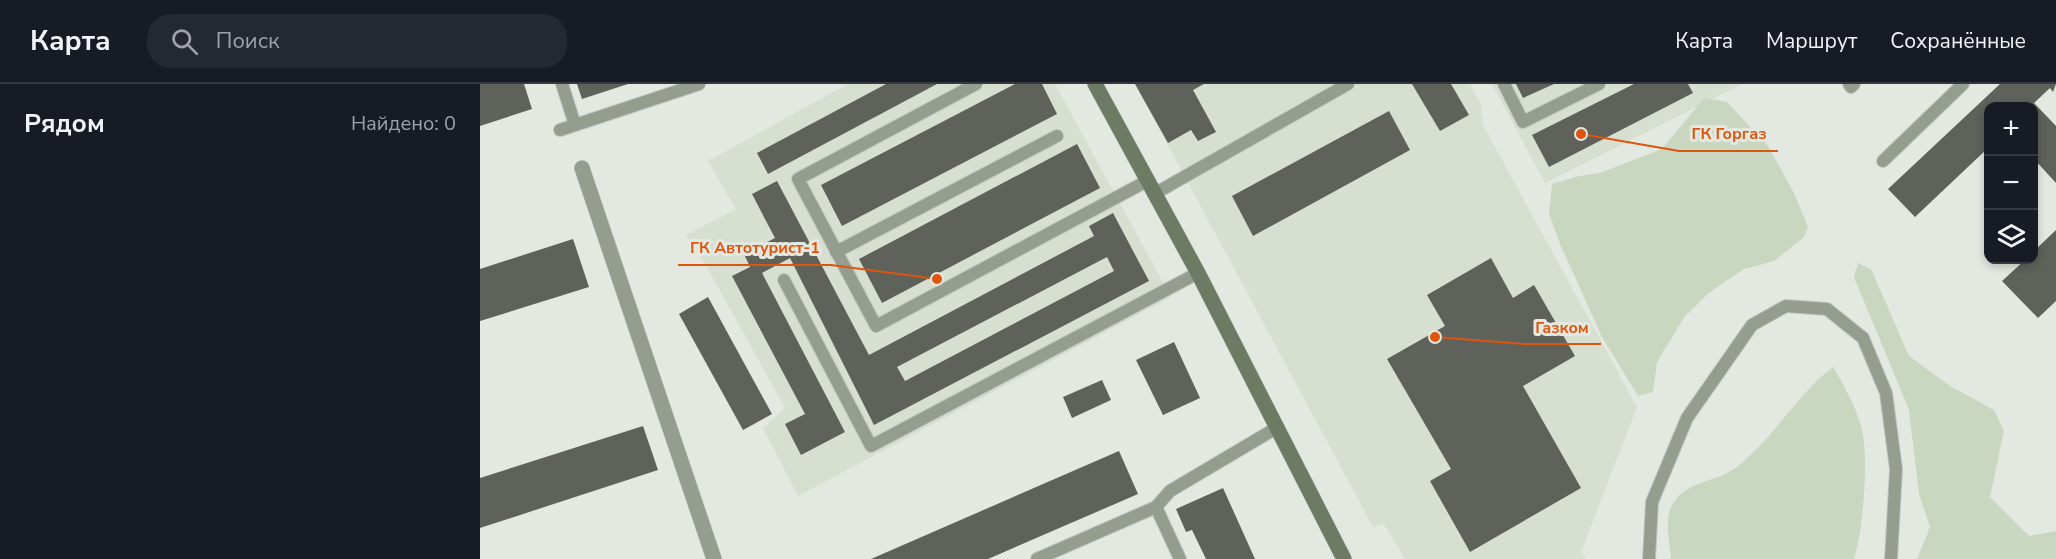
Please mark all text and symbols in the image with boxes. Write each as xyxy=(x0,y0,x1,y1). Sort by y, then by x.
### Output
search box xyxy=(147,14,567,68)
text: Карта xyxy=(30,22,111,60)
icon: search xyxy=(168,25,201,58)
text: Поиск xyxy=(216,26,280,56)
text: Карта xyxy=(1675,27,1733,55)
text: Маршрут xyxy=(1766,27,1857,55)
text: Сохранённые xyxy=(1890,27,2026,55)
map controls xyxy=(1984,102,2038,264)
button: + xyxy=(1984,102,2038,156)
text: Рядом xyxy=(24,106,105,141)
text: Найдено: 0 xyxy=(351,110,456,137)
callout: ГК Горгаз xyxy=(1679,117,1778,151)
text: ГК Горгаз xyxy=(1692,123,1766,145)
button: − xyxy=(1984,156,2038,210)
button: layers xyxy=(1984,210,2038,264)
callout: ГК Автотурист-1 xyxy=(678,231,831,265)
text: ГК Автотурист-1 xyxy=(690,237,820,259)
callout: Газком xyxy=(1524,310,1601,344)
text: Газком xyxy=(1535,317,1589,339)

